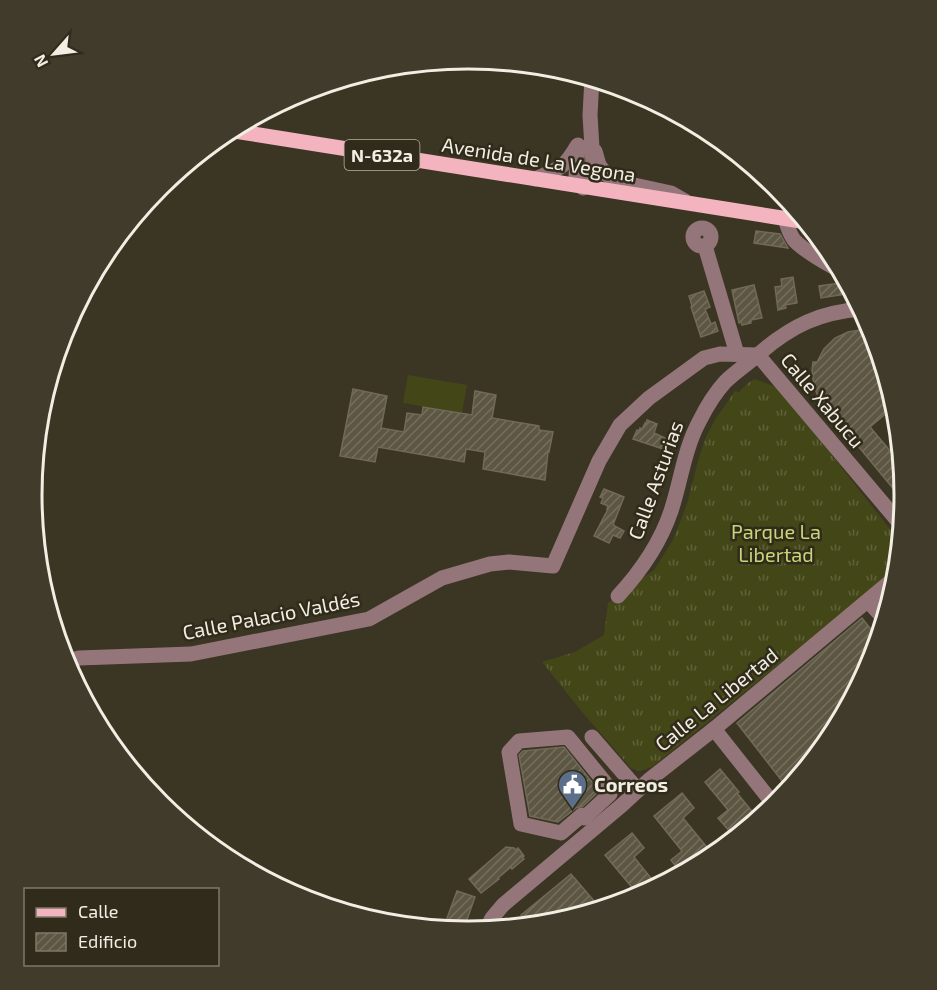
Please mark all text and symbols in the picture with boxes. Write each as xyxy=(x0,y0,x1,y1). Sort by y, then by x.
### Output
north arrow xyxy=(24,24,84,84)
text: N xyxy=(29,52,51,71)
street label: Avenida de La Vegona xyxy=(440,132,638,186)
road number: N-632a xyxy=(344,140,419,170)
street label: Calle Xabucu xyxy=(776,348,870,452)
street label: Calle Asturias xyxy=(622,417,688,543)
park label: Parque La Libertad xyxy=(731,519,821,566)
street label: Calle Palacio Valdés xyxy=(180,586,362,644)
street label: Calle La Libertad xyxy=(650,642,782,756)
public building icon: Correos xyxy=(557,768,589,810)
place label: Correos xyxy=(594,772,668,796)
legend xyxy=(24,888,219,966)
text: Calle xyxy=(78,900,119,922)
text: Edificio xyxy=(78,930,137,952)

